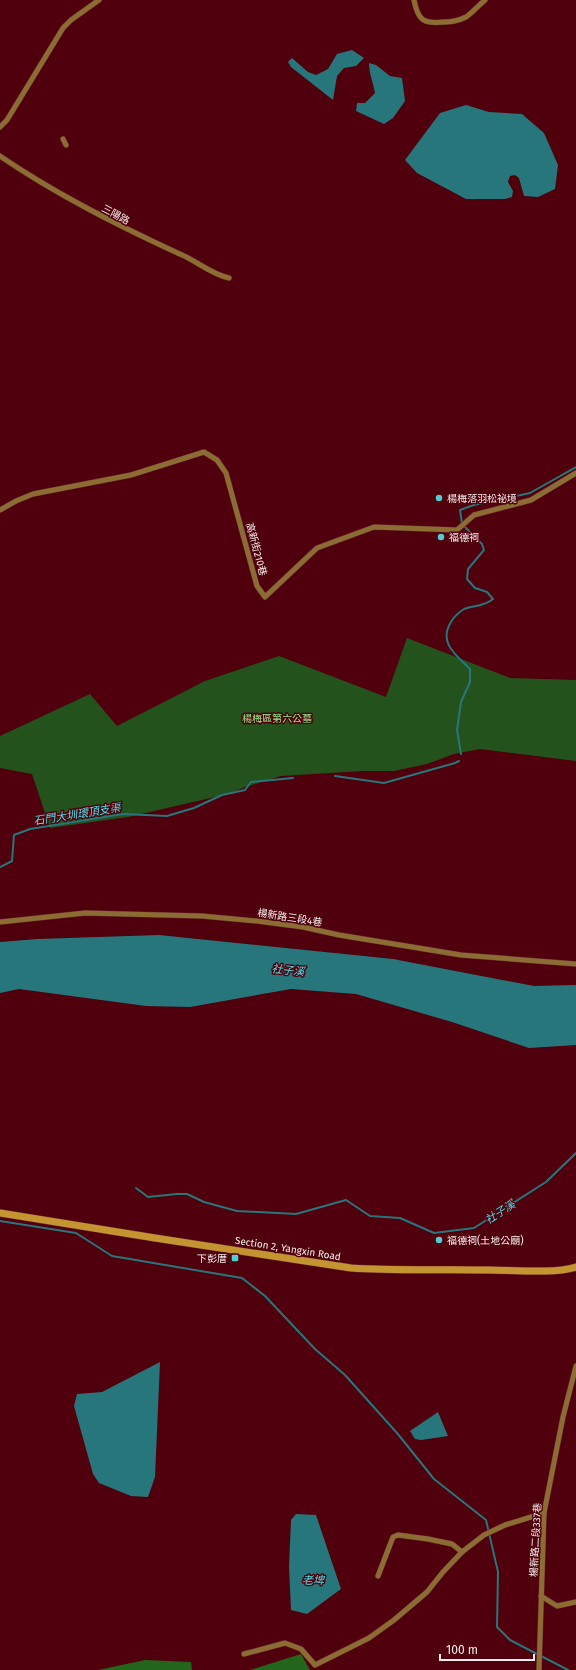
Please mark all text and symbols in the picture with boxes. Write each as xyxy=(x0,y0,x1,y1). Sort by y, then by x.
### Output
street label: 三陽路 xyxy=(99,203,132,227)
marker: 楊梅落羽松祕境 xyxy=(434,493,444,503)
place label: 楊梅落羽松祕境 xyxy=(447,493,517,505)
street label: 高新街210巷 xyxy=(243,521,269,577)
marker: 福德祠 xyxy=(436,532,446,542)
place label: 福德祠 xyxy=(449,532,479,544)
park label: 楊梅區第六公墓 xyxy=(242,713,312,725)
water label: 石門大圳環頂支渠 xyxy=(33,801,124,828)
street label: 楊新路三段4巷 xyxy=(257,907,323,929)
water label: 社子溪 xyxy=(271,962,307,979)
water label: 社子溪 xyxy=(483,1197,519,1227)
place label: 福德祠(土地公廟) xyxy=(447,1234,523,1247)
street label: Section 2, Yangxin Road xyxy=(234,1235,342,1263)
marker: 福德祠(土地公廟) xyxy=(434,1235,444,1245)
place label: 下彭厝 xyxy=(197,1253,227,1265)
marker: 下彭厝 xyxy=(230,1253,240,1263)
street label: 楊新路二段337巷 xyxy=(528,1503,544,1578)
water label: 老埤 xyxy=(302,1574,326,1587)
scale bar xyxy=(440,1636,534,1662)
text: 100 m xyxy=(446,1643,478,1657)

